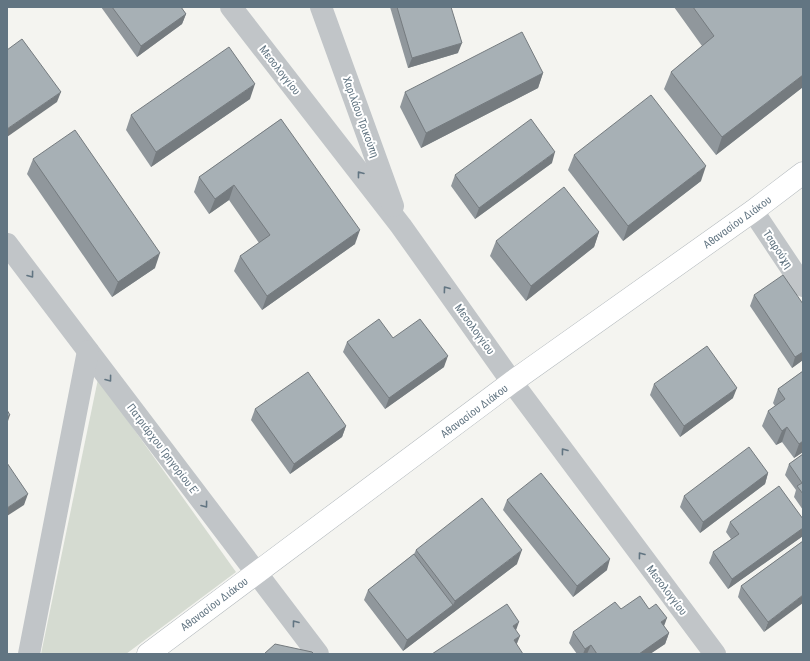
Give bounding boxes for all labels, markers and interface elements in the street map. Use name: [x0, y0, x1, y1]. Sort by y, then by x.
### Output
street label: Μεσολογγίου: [256, 43, 303, 98]
street label: Χαριλάου Τρικούπη: [340, 75, 381, 160]
one-way arrow: [358, 171, 365, 178]
street label: Αθανασίου Διάκου: [701, 193, 774, 252]
street label: Τσαρούχη: [760, 228, 795, 271]
one-way arrow: [26, 271, 33, 278]
one-way arrow: [444, 287, 451, 294]
street label: Μεσολογγίου: [452, 302, 497, 357]
one-way arrow: [104, 374, 111, 381]
street label: Αθανασίου Διάκου: [438, 382, 511, 441]
street label: Πατριάρχου Γρηγορίου Ε': [124, 401, 201, 497]
one-way arrow: [561, 449, 568, 456]
one-way arrow: [200, 500, 207, 507]
one-way arrow: [639, 553, 646, 560]
street label: Μεσολογγίου: [644, 563, 690, 618]
street label: Αθανασίου Διάκου: [178, 575, 251, 634]
one-way arrow: [292, 620, 299, 627]

